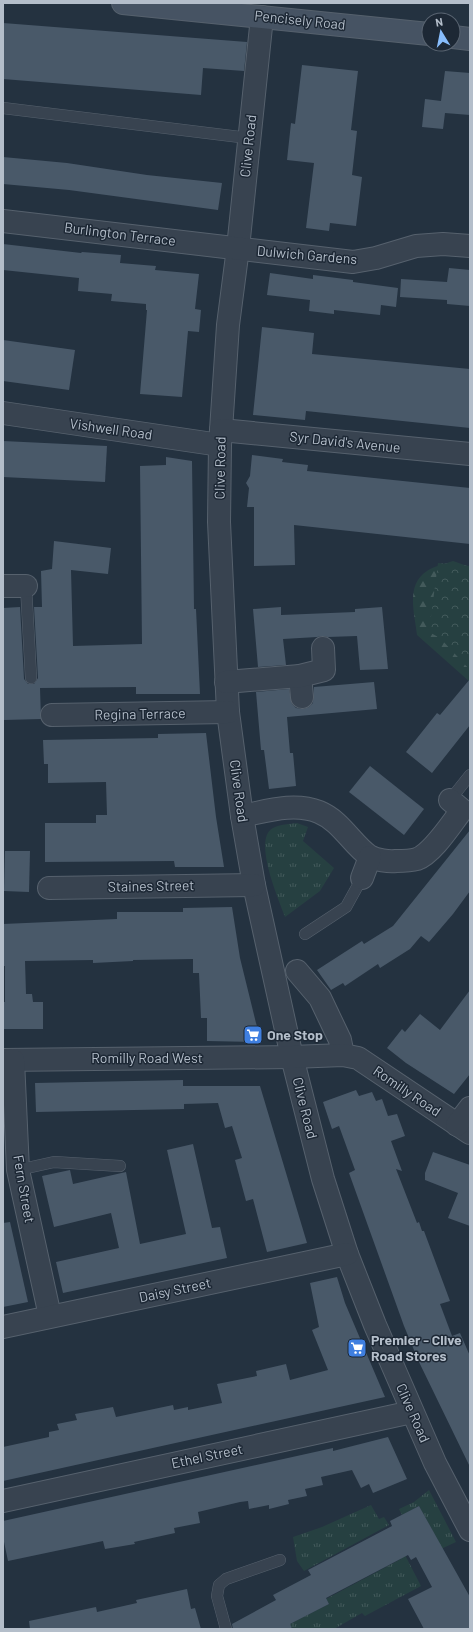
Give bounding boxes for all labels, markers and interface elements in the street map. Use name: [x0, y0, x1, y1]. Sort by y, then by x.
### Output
street label: Pencisely Road: [254, 6, 346, 33]
north arrow: [421, 12, 461, 52]
text: N: [434, 15, 444, 29]
street label: Clive Road: [236, 114, 259, 178]
street label: Burlington Terrace: [63, 218, 177, 249]
street label: Dulwich Gardens: [256, 242, 358, 267]
street label: Vishwell Road: [69, 414, 154, 443]
street label: Syr David's Avenue: [289, 427, 401, 456]
street label: Clive Road: [210, 436, 229, 500]
street label: Regina Terrace: [94, 704, 186, 723]
street label: Clive Road: [227, 759, 252, 823]
street label: Staines Street: [108, 876, 194, 895]
supermarket icon: One Stop: [242, 1024, 264, 1046]
place label: One Stop: [267, 1026, 323, 1043]
street label: Romilly Road West: [91, 1049, 203, 1066]
street label: Romilly Road: [370, 1062, 444, 1119]
street label: Clive Road: [290, 1075, 321, 1140]
street label: Fern Street: [10, 1154, 39, 1224]
street label: Daisy Street: [137, 1274, 212, 1305]
place label: Premier - Clive Road Stores: [371, 1331, 462, 1364]
supermarket icon: Premier - Clive Road Stores: [346, 1337, 368, 1359]
street label: Clive Road: [393, 1381, 434, 1445]
street label: Ethel Street: [170, 1440, 244, 1471]

